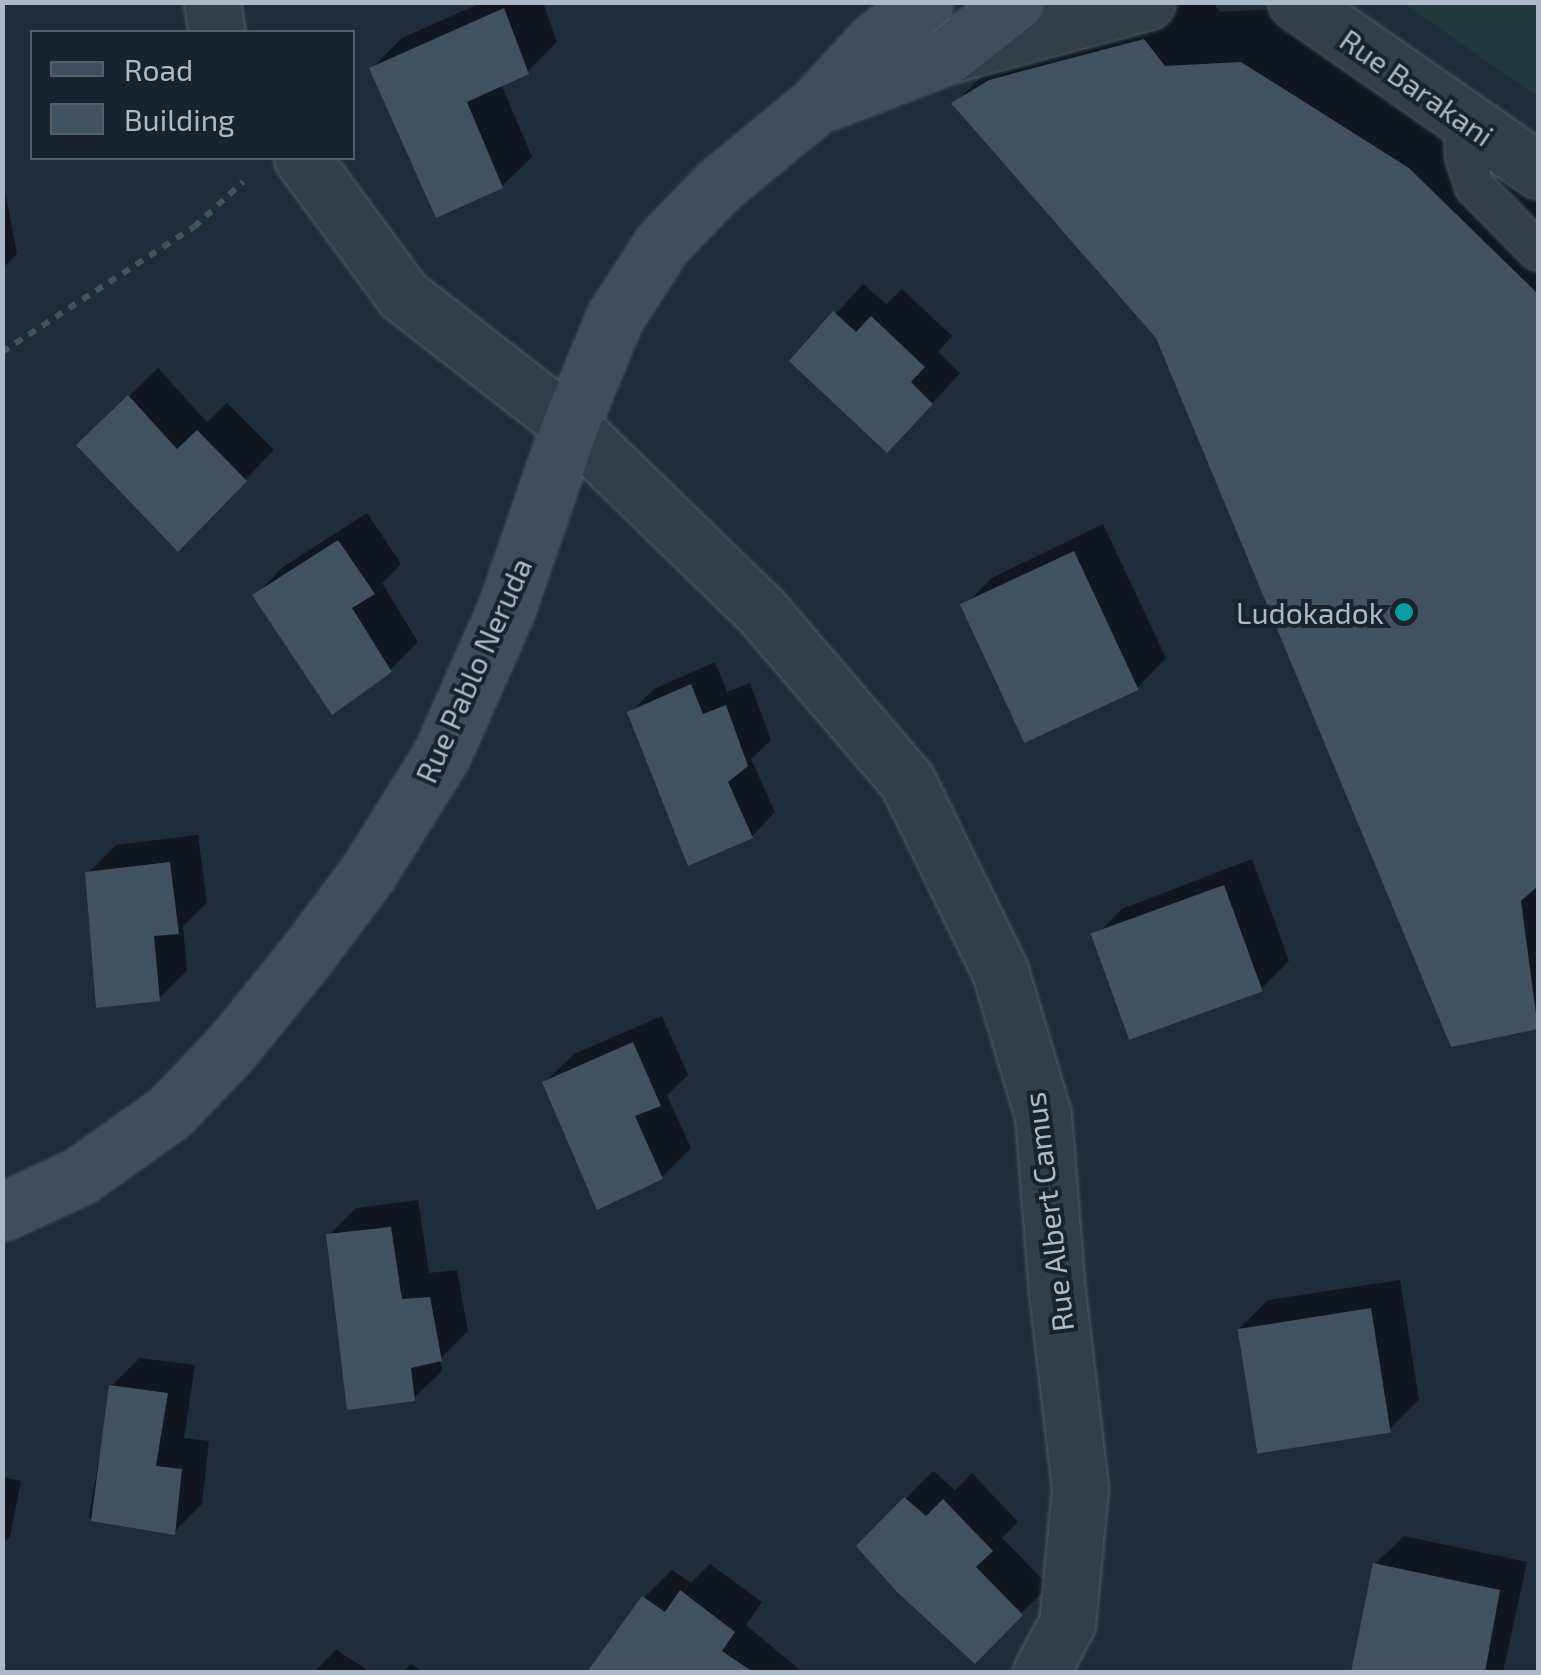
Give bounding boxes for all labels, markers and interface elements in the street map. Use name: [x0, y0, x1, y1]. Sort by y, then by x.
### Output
street label: Rue Barakani: [1334, 21, 1500, 153]
legend: [30, 30, 355, 160]
text: Road: [124, 51, 193, 87]
text: Building: [124, 101, 235, 137]
street label: Rue Pablo Neruda: [407, 552, 539, 788]
place label: Ludokadok: [1236, 594, 1384, 630]
marker: Ludokadok: [1393, 601, 1415, 623]
street label: Rue Albert Camus: [1015, 1090, 1081, 1334]

